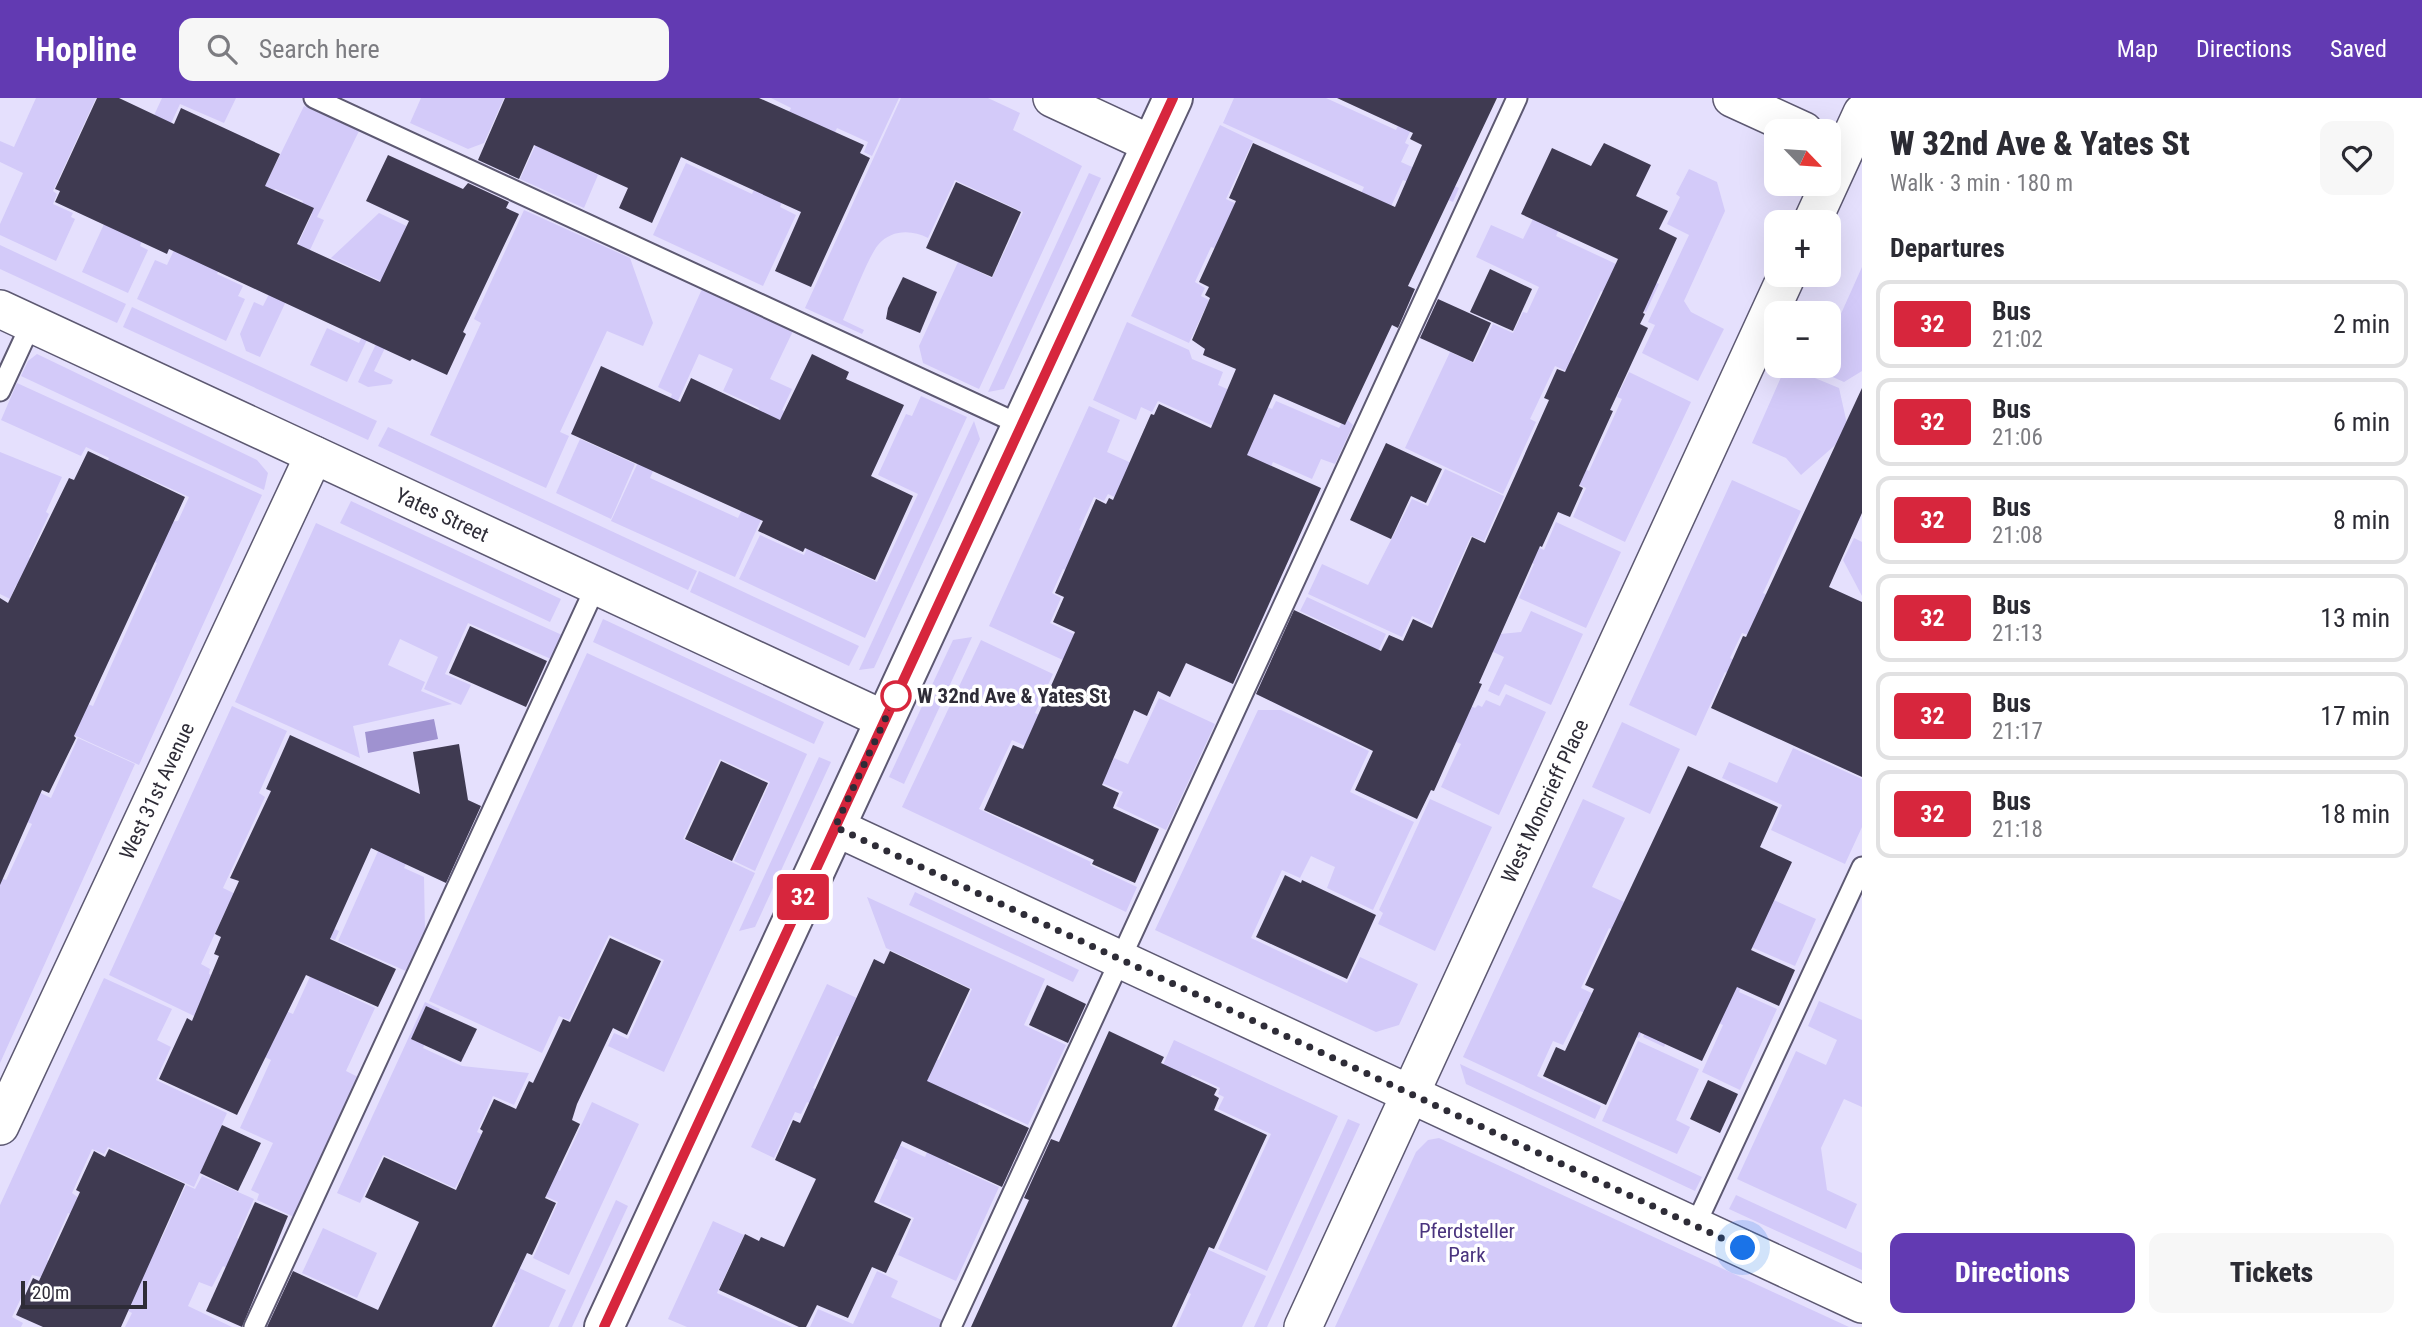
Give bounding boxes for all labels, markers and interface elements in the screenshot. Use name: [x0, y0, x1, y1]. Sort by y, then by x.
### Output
search box: [179, 18, 669, 81]
text: Hopline: [35, 30, 137, 69]
icon: search: [203, 30, 241, 68]
text: Search here: [259, 34, 380, 64]
text: Map: [2117, 35, 2158, 63]
text: Directions: [2196, 35, 2292, 63]
text: Saved: [2330, 35, 2387, 63]
north arrow: [1764, 119, 1841, 196]
map controls: [1764, 119, 1841, 378]
button: heart: [2320, 121, 2394, 195]
text: W 32nd Ave & Yates St: [1890, 124, 2190, 163]
text: Walk · 3 min · 180 m: [1890, 170, 2073, 197]
button: +: [1764, 210, 1841, 287]
text: Departures: [1890, 233, 2005, 263]
text: Bus: [1992, 296, 2031, 326]
button: −: [1764, 301, 1841, 378]
text: 2 min: [2333, 309, 2390, 339]
text: 32: [1920, 310, 1945, 338]
text: 21:02: [1992, 326, 2043, 353]
text: Bus: [1992, 394, 2031, 424]
text: 6 min: [2333, 407, 2390, 437]
text: 32: [1920, 408, 1945, 436]
text: 21:06: [1992, 424, 2043, 451]
street label: Yates Street: [392, 483, 492, 547]
text: Bus: [1992, 492, 2031, 522]
text: 8 min: [2333, 505, 2390, 535]
text: 32: [1920, 506, 1945, 534]
text: 21:08: [1992, 522, 2043, 549]
text: Bus: [1992, 590, 2031, 620]
text: 13 min: [2320, 603, 2390, 633]
text: 32: [1920, 604, 1945, 632]
text: 21:13: [1992, 620, 2043, 647]
marker: W 32nd Ave & Yates St: [881, 681, 911, 711]
place label: W 32nd Ave & Yates St: [917, 684, 1107, 708]
text: Bus: [1992, 688, 2031, 718]
text: 17 min: [2320, 701, 2390, 731]
text: 32: [1920, 702, 1945, 730]
street label: West Moncrieff Place: [1497, 715, 1593, 887]
text: 21:17: [1992, 718, 2043, 745]
street label: West 31st Avenue: [115, 719, 199, 863]
text: Bus: [1992, 786, 2031, 816]
text: 18 min: [2320, 799, 2390, 829]
text: 32: [1920, 800, 1945, 828]
text: 21:18: [1992, 816, 2043, 843]
line badge: 32: [772, 874, 834, 920]
text: 32: [791, 883, 815, 911]
park label: Pferdsteller Park: [1419, 1219, 1515, 1267]
your location: [1725, 1230, 1760, 1265]
button: Directions: [1890, 1233, 2135, 1313]
button: Tickets: [2149, 1233, 2394, 1313]
scale bar: [21, 1278, 147, 1310]
text: 20 m: [32, 1281, 69, 1304]

